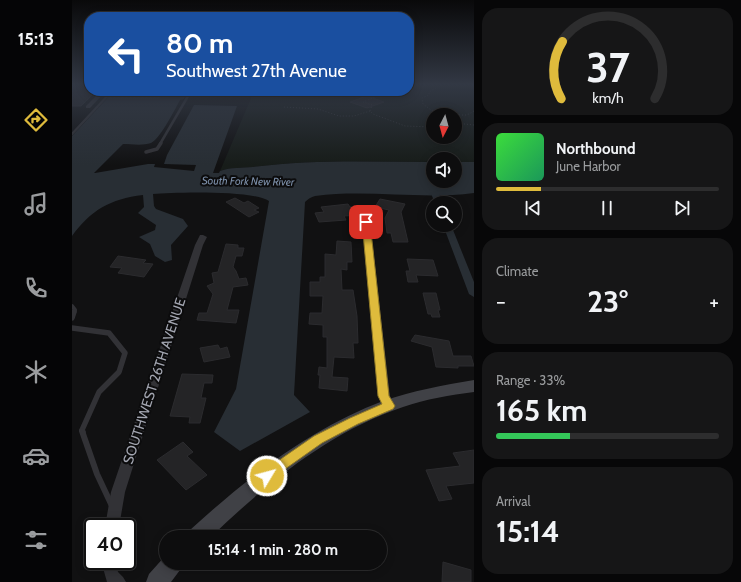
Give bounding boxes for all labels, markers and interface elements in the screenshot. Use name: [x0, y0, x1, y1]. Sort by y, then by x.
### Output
text: 80 m: [166, 26, 233, 60]
text: 15:13: [18, 28, 54, 50]
icon: left: [100, 28, 152, 80]
text: 37: [586, 42, 629, 92]
text: Southwest 27th Avenue: [166, 60, 347, 82]
text: km/h: [592, 89, 623, 107]
icon: directions: [22, 106, 50, 134]
north arrow: [426, 108, 462, 144]
map controls: [426, 108, 462, 232]
text: Northbound: [556, 140, 636, 158]
button: sound: [426, 152, 462, 188]
text: June Harbor: [556, 158, 621, 174]
water label: South Fork New River: [202, 173, 295, 189]
icon: music: [22, 190, 50, 218]
button: search: [426, 196, 462, 232]
icon: previous: [522, 197, 544, 219]
icon: pause: [596, 197, 618, 219]
icon: next: [671, 197, 693, 219]
pin: [349, 205, 383, 239]
icon: arrive: [355, 211, 377, 233]
text: Climate: [496, 263, 538, 279]
icon: phone: [22, 274, 50, 302]
text: 23°: [587, 283, 628, 320]
text: −: [496, 288, 506, 315]
text: +: [709, 288, 719, 315]
street label: SOUTHWEST 26TH AVENUE: [119, 295, 189, 466]
icon: climate: [22, 358, 50, 386]
text: Range · 33%: [496, 372, 565, 388]
text: 165 km: [496, 392, 587, 429]
icon: car: [22, 442, 50, 470]
position arrow: [246, 455, 288, 497]
text: Arrival: [496, 493, 531, 509]
text: 15:14: [496, 513, 560, 550]
speed limit sign: 40: [84, 518, 136, 570]
icon: filters: [22, 526, 50, 554]
text: 15:14 · 1 min · 280 m: [208, 541, 338, 559]

